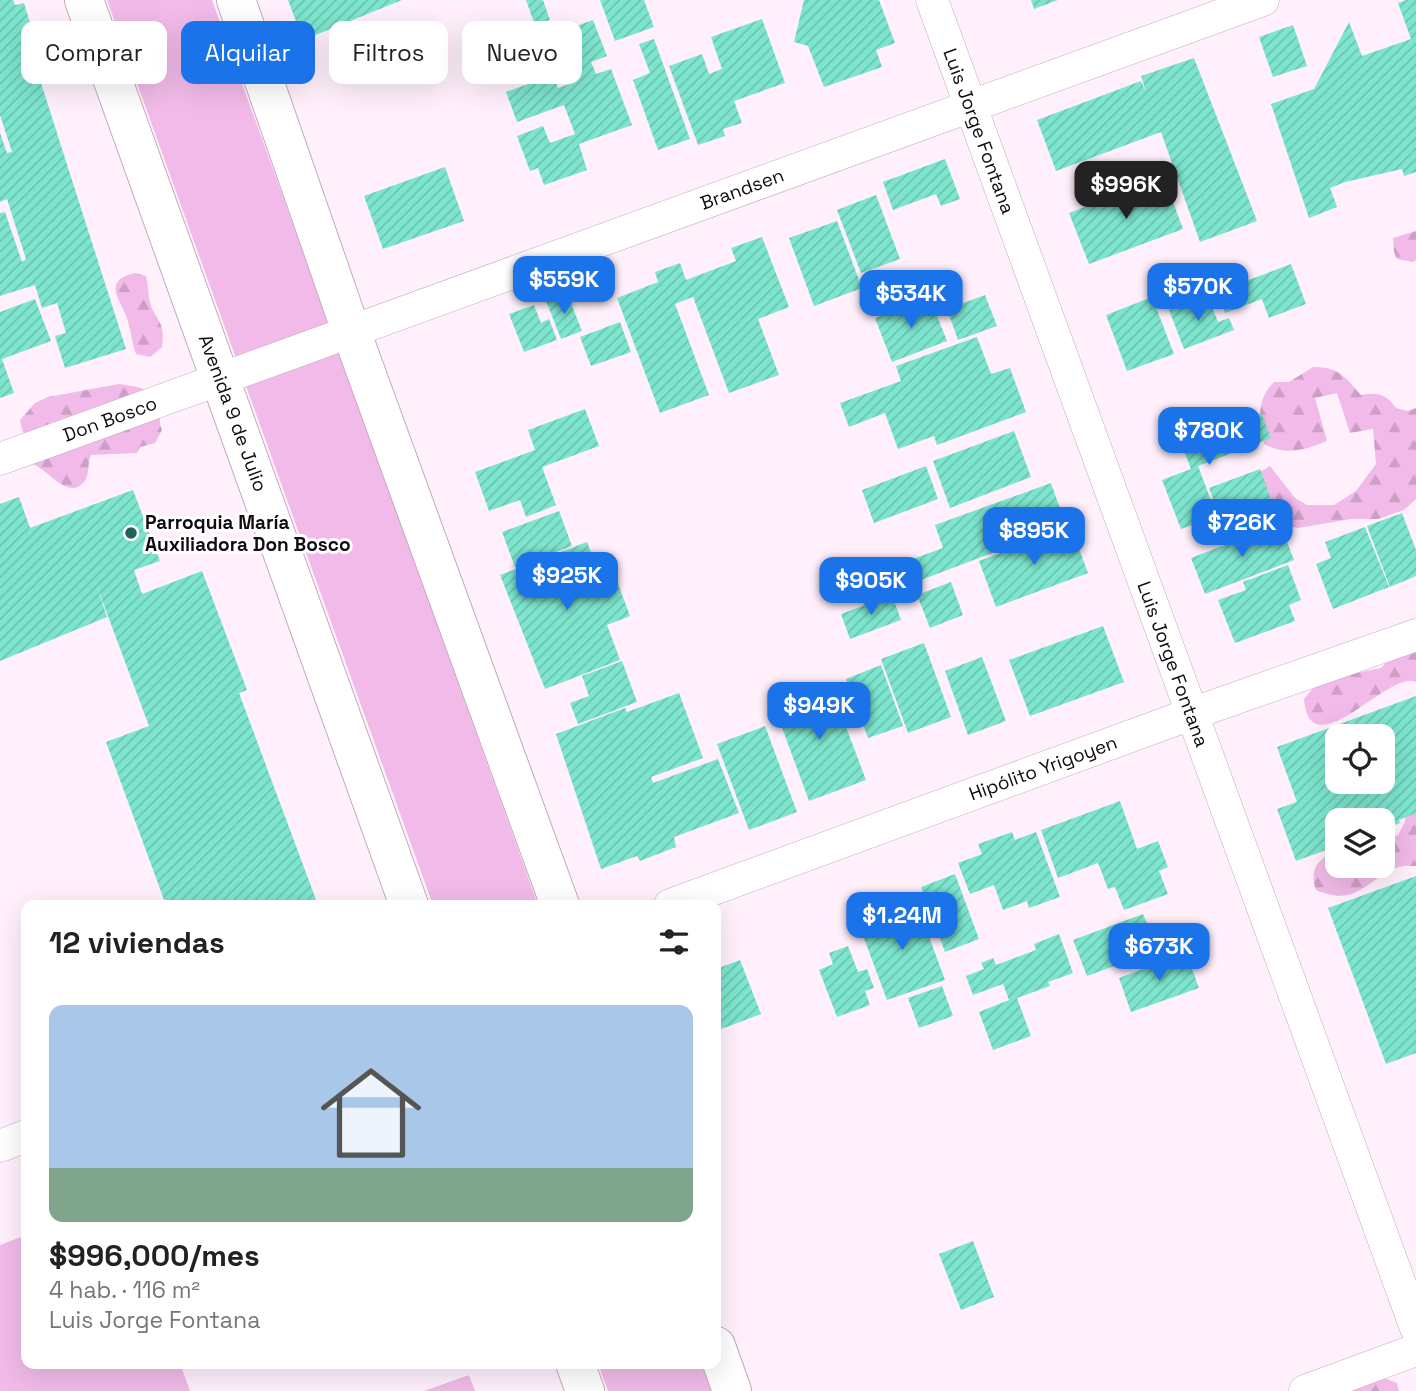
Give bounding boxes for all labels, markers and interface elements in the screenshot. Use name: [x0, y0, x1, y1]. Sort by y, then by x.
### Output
chip: Comprar: [21, 21, 167, 84]
chip: Alquilar: [181, 21, 315, 84]
chip: Filtros: [329, 21, 448, 84]
chip: Nuevo: [462, 21, 582, 84]
street label: Luis Jorge Fontana: [937, 45, 1021, 217]
street label: Brandsen: [697, 162, 787, 216]
pin: $996K: [1077, 162, 1175, 221]
text: $996K: [1091, 169, 1161, 199]
pin: $559K: [515, 256, 613, 316]
text: $559K: [529, 264, 599, 294]
pin: $570K: [1149, 264, 1247, 323]
pin: $534K: [862, 270, 960, 330]
text: $570K: [1163, 271, 1233, 301]
text: $534K: [876, 278, 946, 308]
street label: Avenida 9 de Julio: [193, 331, 273, 495]
street label: Don Bosco: [60, 390, 160, 448]
pin: $780K: [1160, 407, 1258, 467]
text: $780K: [1174, 415, 1244, 445]
pin: $726K: [1193, 500, 1291, 559]
text: $726K: [1208, 507, 1276, 537]
pin: $895K: [985, 508, 1083, 567]
place label: Parroquia María Auxiliadora Don Bosco: [145, 510, 351, 557]
text: $895K: [999, 515, 1069, 545]
marker: Parroquia María Auxiliadora Don Bosco: [123, 525, 139, 541]
pin: $925K: [518, 552, 616, 612]
pin: $905K: [822, 558, 920, 617]
text: $925K: [532, 560, 602, 590]
text: $905K: [835, 565, 907, 595]
street label: Luis Jorge Fontana: [1131, 578, 1215, 750]
pin: $949K: [770, 682, 868, 742]
text: $949K: [783, 690, 855, 720]
map controls: [1325, 724, 1395, 878]
button: locate: [1325, 724, 1395, 794]
street label: Hipólito Yrigoyen: [966, 730, 1120, 806]
button: layers: [1325, 808, 1395, 878]
pin: $1.24M: [845, 892, 959, 952]
text: $1.24M: [862, 900, 942, 930]
text: 12 viviendas: [49, 923, 225, 962]
icon: filters: [655, 923, 693, 961]
pin: $673K: [1110, 923, 1208, 983]
text: $673K: [1125, 931, 1193, 961]
icon: home: [308, 1050, 434, 1176]
text: $996,000/mes: [49, 1236, 260, 1275]
text: 4 hab. · 116 m²: [49, 1275, 200, 1305]
text: Luis Jorge Fontana: [49, 1305, 260, 1335]

